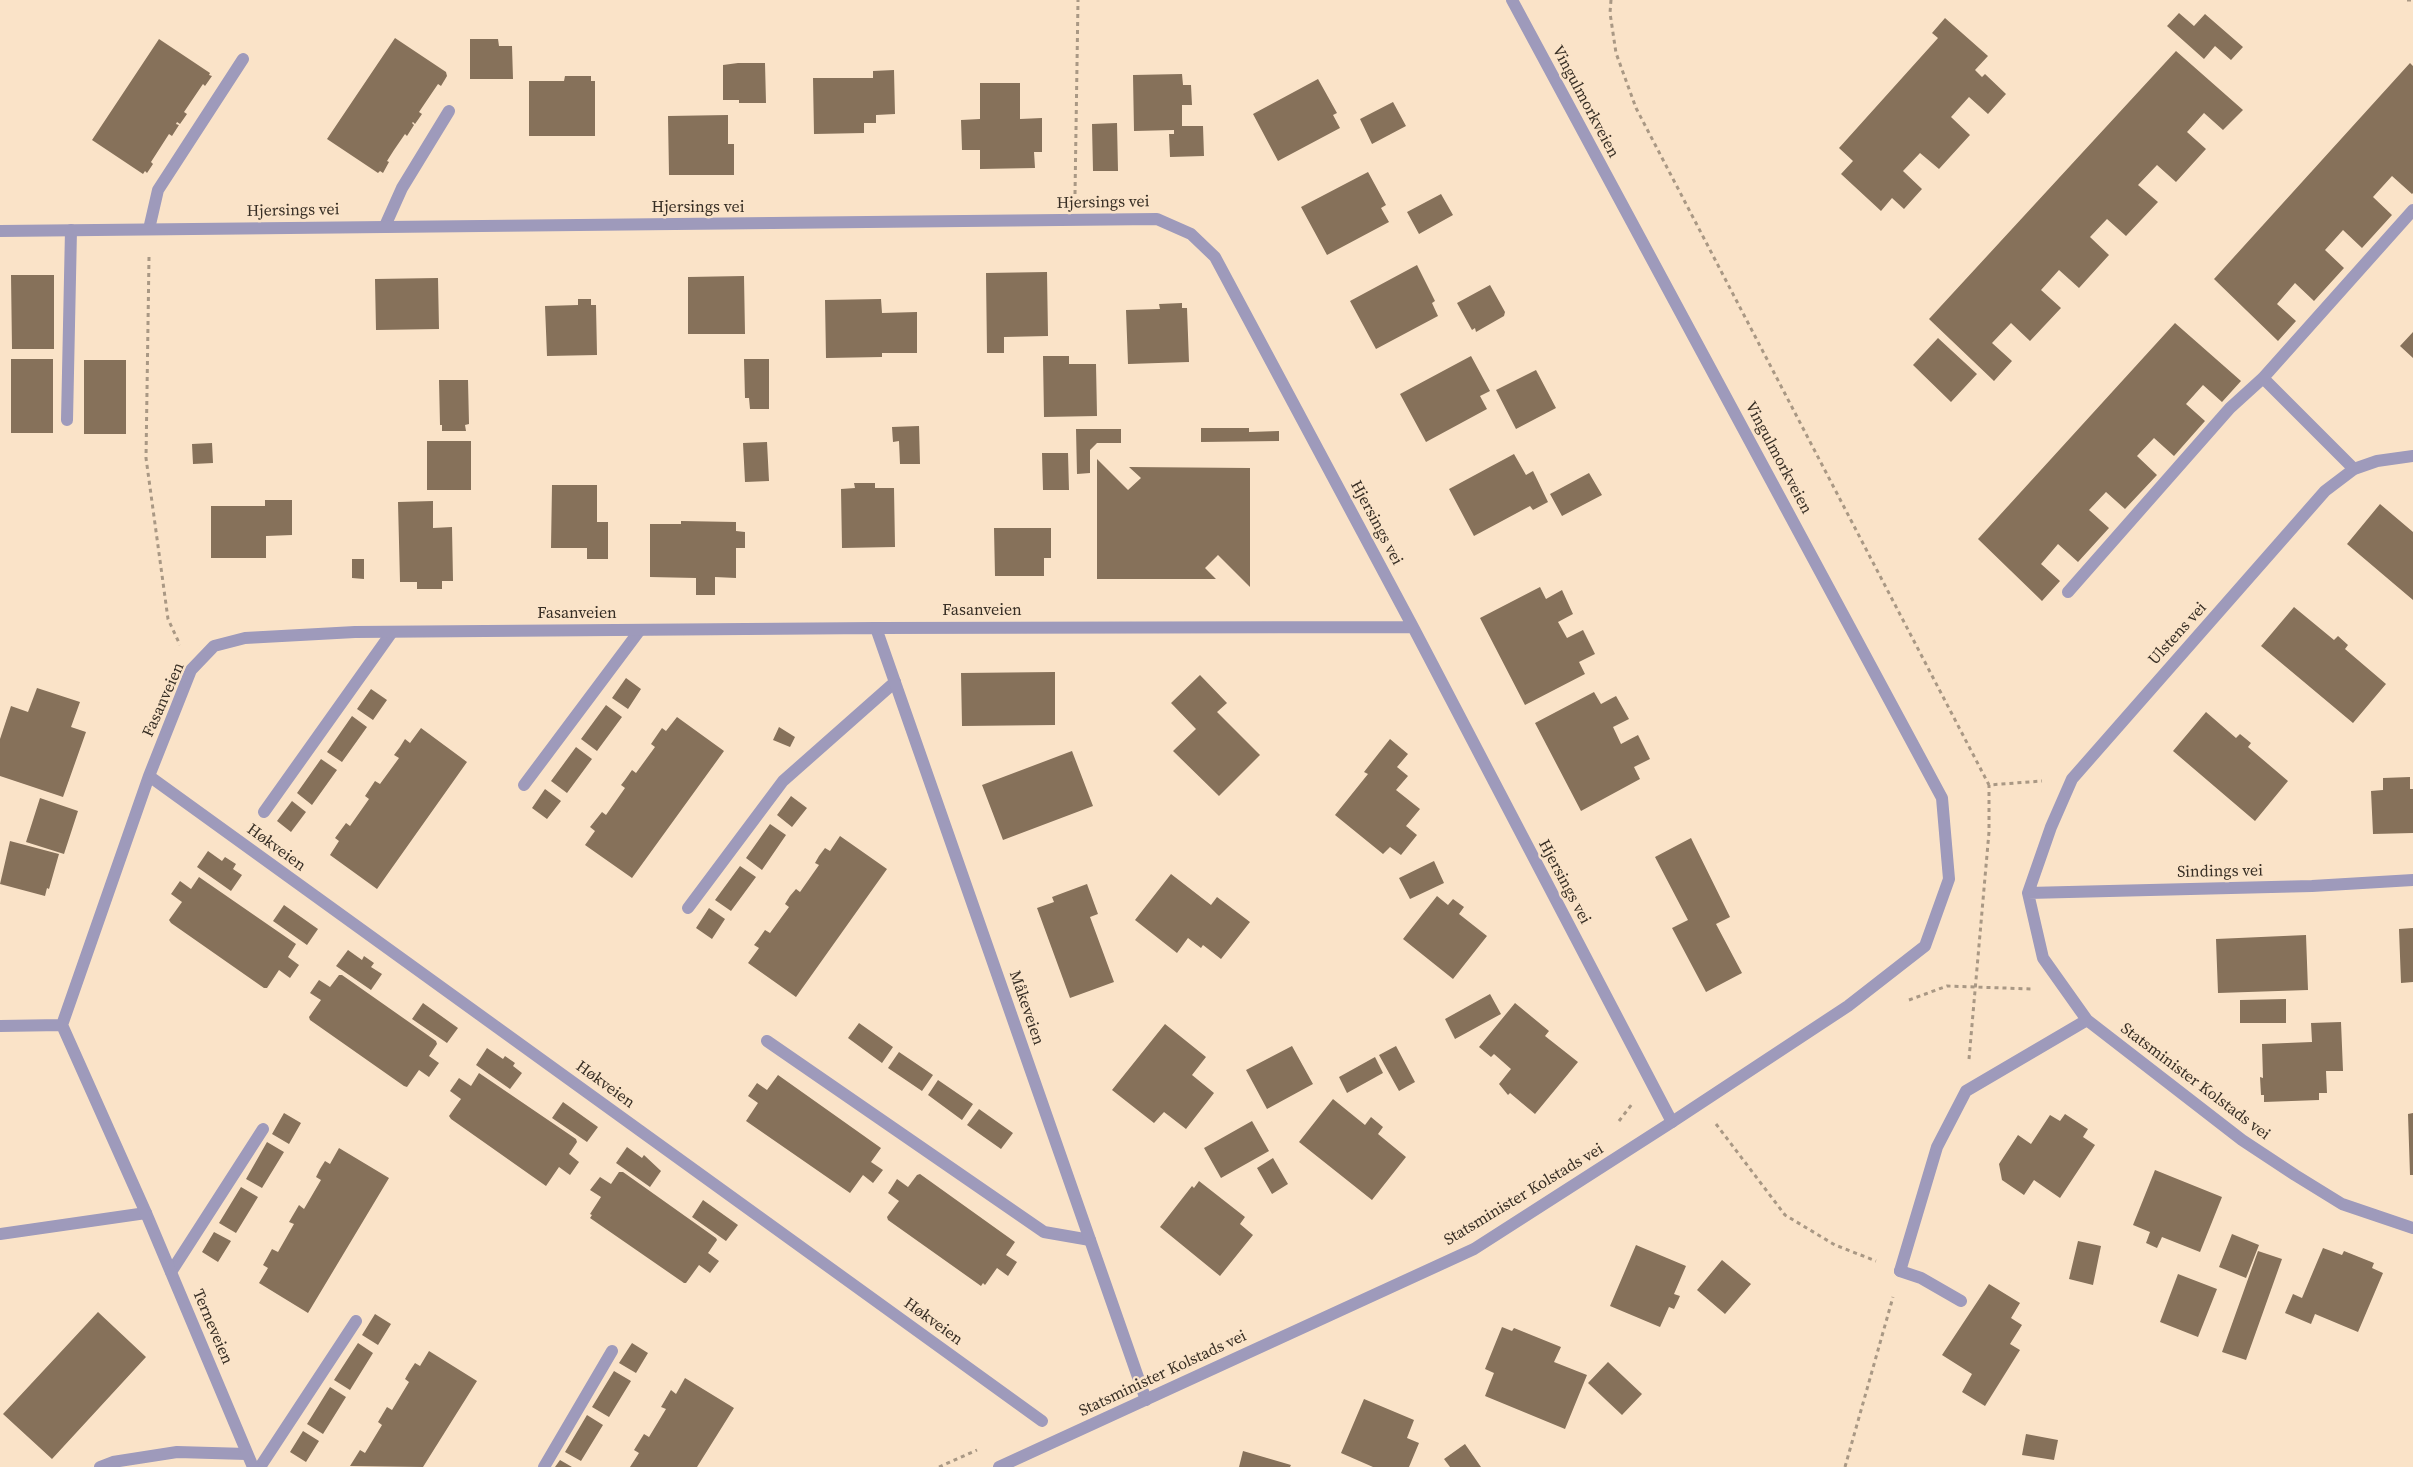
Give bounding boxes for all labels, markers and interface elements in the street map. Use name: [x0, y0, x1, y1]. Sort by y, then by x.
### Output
street label: Vingulmorkveien: [1547, 43, 1623, 161]
street label: Hjersings vei: [1056, 193, 1150, 213]
street label: Hjersings vei: [652, 198, 744, 218]
street label: Hjersings vei: [246, 201, 340, 221]
street label: Vingulmorkveien: [1740, 399, 1816, 517]
street label: Hjersings vei: [1346, 477, 1406, 569]
street label: Ulstens vei: [2145, 599, 2211, 669]
street label: Fasanveien: [942, 601, 1022, 621]
street label: Fasanveien: [537, 604, 617, 624]
street label: Fasanveien: [139, 660, 189, 740]
street label: Høkveien: [243, 820, 309, 876]
street label: Hjersings vei: [1534, 836, 1594, 928]
street label: Sindings vei: [2177, 862, 2263, 882]
street label: Måkeveien: [1004, 968, 1048, 1048]
street label: Statsminister Kolstads vei: [2116, 1019, 2274, 1145]
street label: Høkveien: [572, 1057, 638, 1113]
street label: Statsminister Kolstads vei: [1441, 1140, 1607, 1250]
street label: Terneveien: [188, 1287, 236, 1367]
street label: Høkveien: [900, 1294, 966, 1350]
street label: Statsminister Kolstads vei: [1076, 1327, 1250, 1421]

